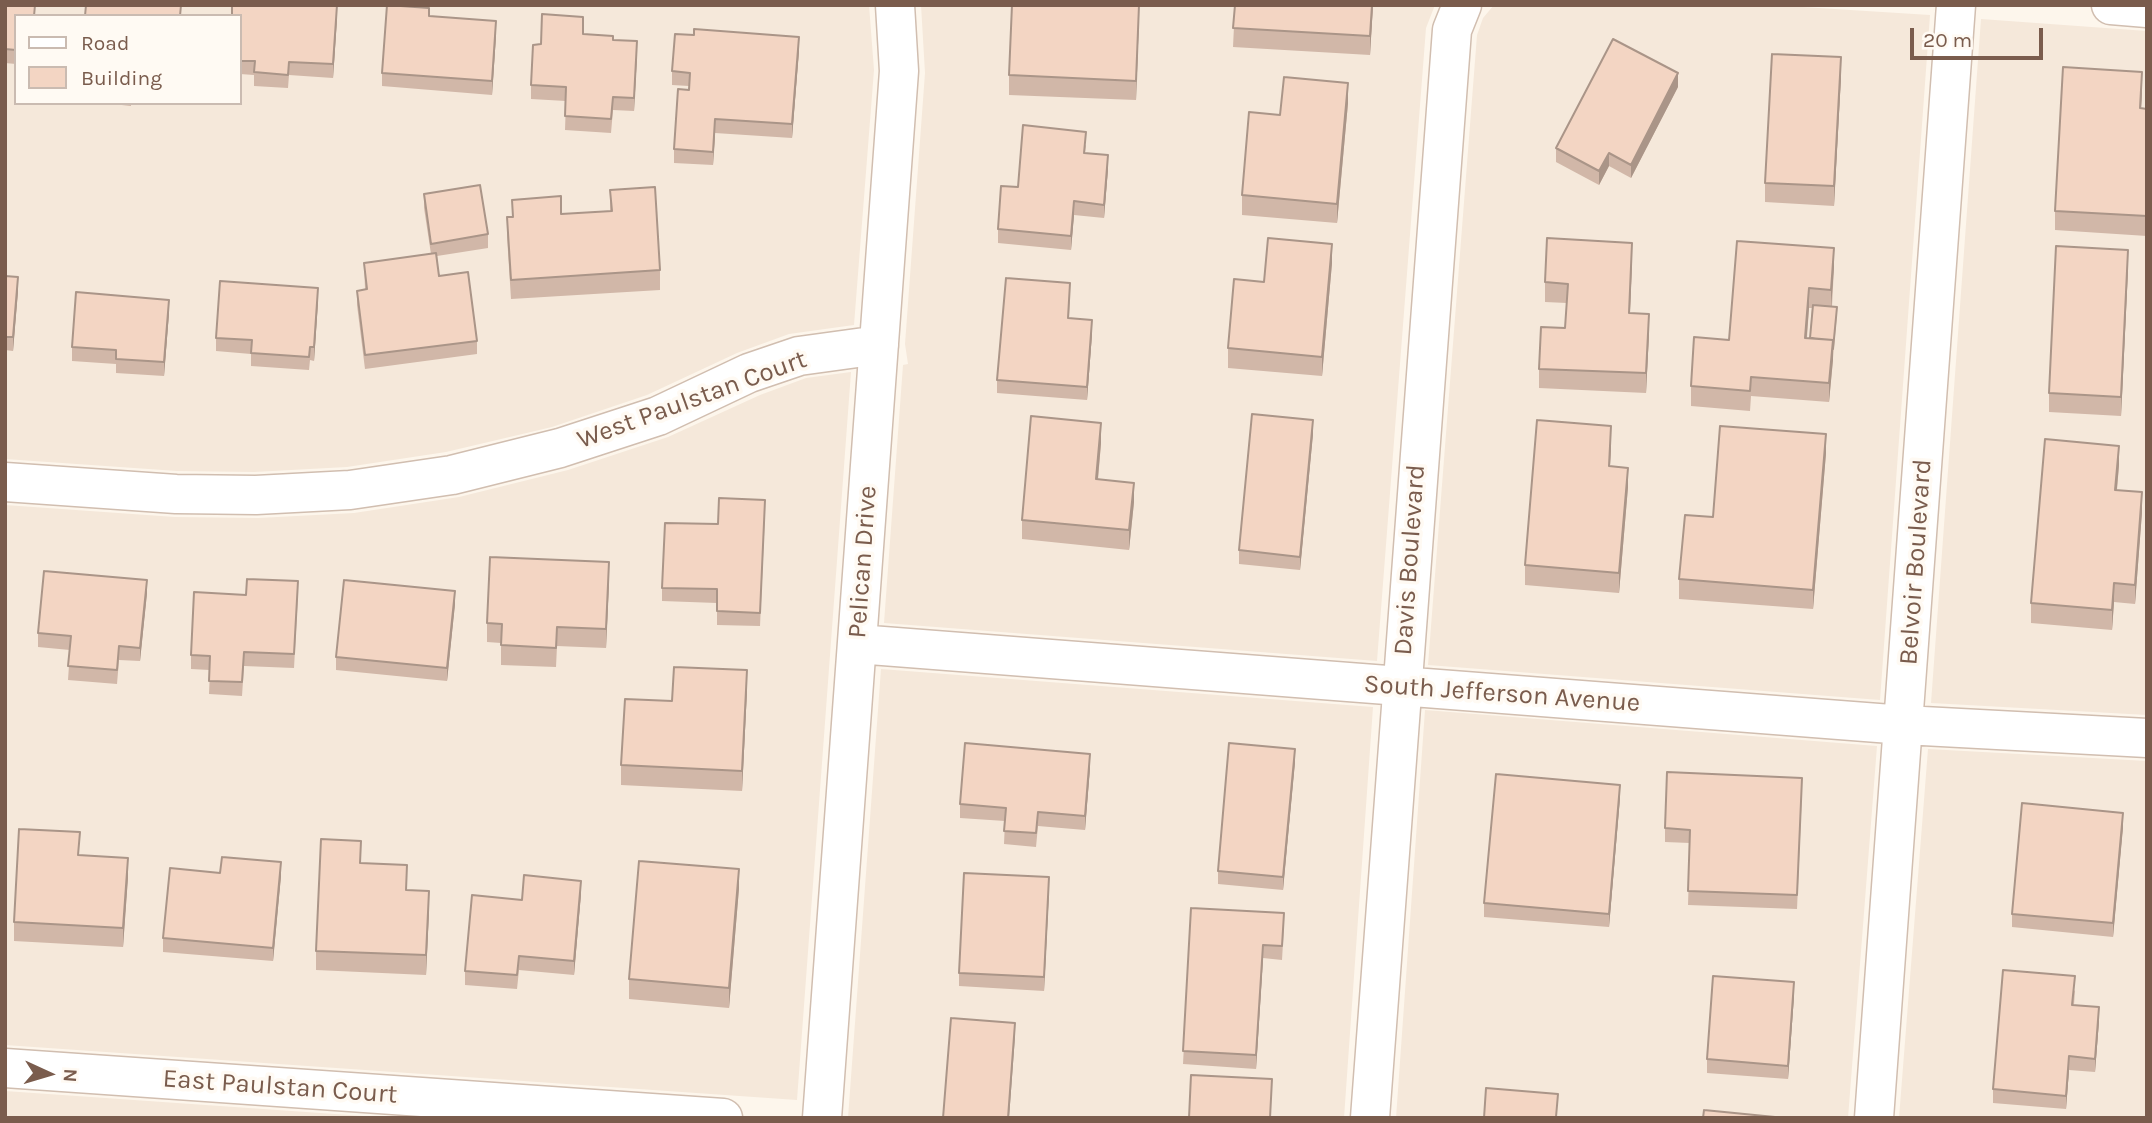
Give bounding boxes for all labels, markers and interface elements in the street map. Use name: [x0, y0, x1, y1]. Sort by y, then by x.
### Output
legend: [14, 14, 242, 105]
scale bar: [1914, 14, 2047, 58]
text: 20 m: [1923, 28, 1972, 52]
text: Road: [81, 31, 129, 55]
text: Building: [81, 66, 162, 90]
street label: West Paulstan Court: [573, 344, 811, 456]
street label: Belvoir Boulevard: [1893, 458, 1939, 666]
street label: Davis Boulevard: [1388, 464, 1432, 656]
street label: Pelican Drive: [842, 485, 884, 639]
street label: South Jefferson Avenue: [1363, 669, 1641, 719]
north arrow: [14, 1039, 84, 1109]
street label: East Paulstan Court: [162, 1063, 398, 1111]
text: N: [59, 1068, 81, 1083]

